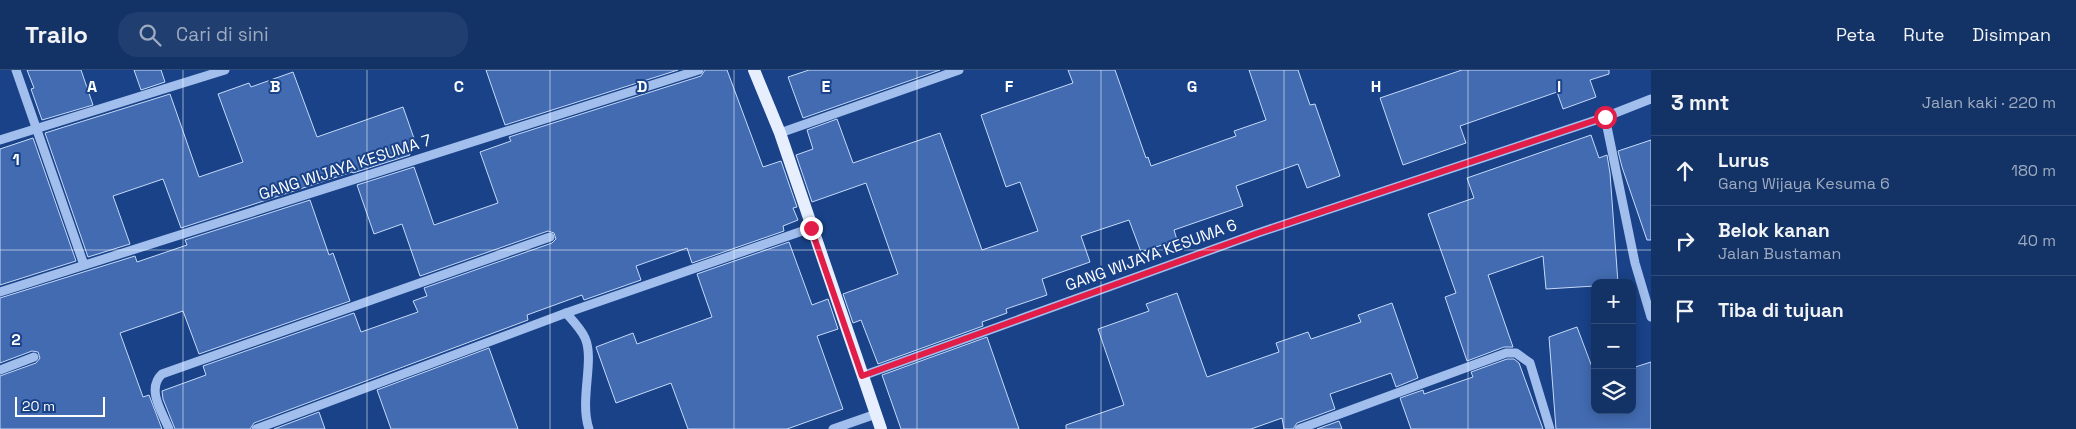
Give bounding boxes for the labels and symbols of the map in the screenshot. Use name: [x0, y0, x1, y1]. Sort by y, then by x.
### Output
text: A: [87, 76, 97, 97]
text: B: [270, 76, 280, 97]
text: C: [454, 76, 464, 97]
text: D: [637, 76, 647, 97]
text: E: [822, 76, 831, 97]
text: F: [1005, 76, 1014, 97]
text: G: [1187, 76, 1197, 97]
text: H: [1371, 76, 1381, 97]
text: I: [1557, 76, 1561, 97]
route start: [1594, 106, 1617, 129]
street label: GANG WIJAYA KESUMA 7: [256, 129, 434, 205]
text: 1: [12, 149, 20, 170]
street label: GANG WIJAYA KESUMA 6: [1062, 214, 1240, 296]
route end: [800, 217, 823, 240]
text: 2: [11, 329, 21, 350]
scale bar: [15, 394, 105, 417]

